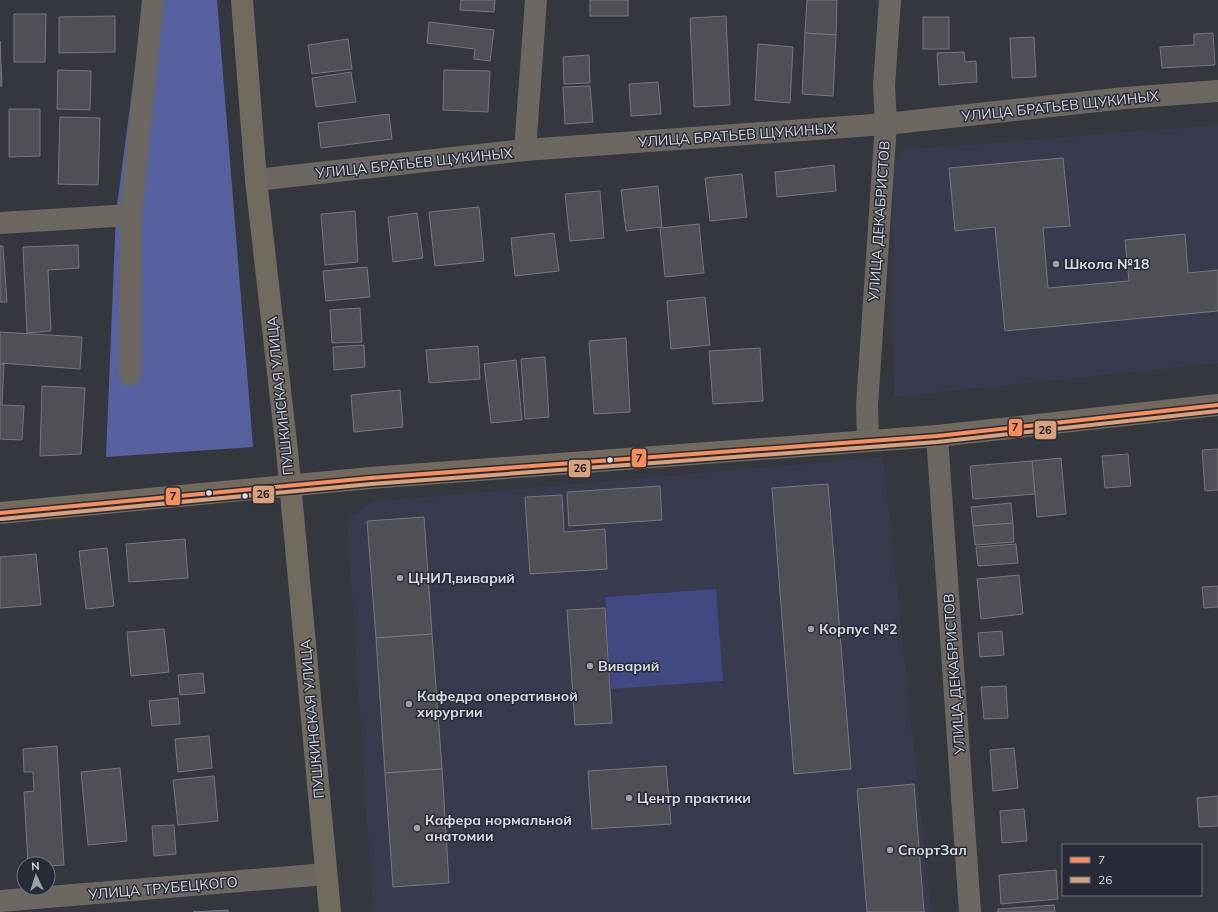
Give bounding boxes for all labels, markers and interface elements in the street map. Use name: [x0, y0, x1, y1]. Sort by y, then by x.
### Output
street label: УЛИЦА БРАТЬЕВ ЩУКИНЫХ: [959, 87, 1160, 125]
street label: УЛИЦА БРАТЬЕВ ЩУКИНЫХ: [636, 119, 837, 151]
street label: УЛИЦА ДЕКАБРИСТОВ: [864, 140, 894, 303]
street label: УЛИЦА БРАТЬЕВ ЩУКИНЫХ: [313, 144, 514, 182]
place label: Школа №18: [1064, 255, 1149, 273]
marker: Школа №18: [1051, 259, 1061, 269]
street label: ПУШКИНСКАЯ УЛИЦА: [263, 315, 297, 476]
line badge: 7: [1008, 418, 1023, 437]
text: 7: [1012, 420, 1019, 434]
line badge: 26: [1034, 420, 1057, 440]
text: 26: [1038, 423, 1052, 437]
line badge: 7: [631, 448, 647, 468]
text: 7: [636, 451, 643, 465]
unlabelled marker: [605, 455, 615, 465]
line badge: 26: [568, 459, 591, 478]
text: 26: [573, 461, 587, 475]
line badge: 26: [252, 485, 275, 504]
line badge: 7: [165, 487, 181, 506]
text: 26: [256, 487, 270, 501]
unlabelled marker: [204, 488, 214, 498]
text: 7: [170, 489, 177, 503]
unlabelled marker: [240, 491, 250, 501]
place label: ЦНИЛ,виварий: [408, 569, 515, 587]
marker: ЦНИЛ,виварий: [395, 573, 405, 583]
street label: УЛИЦА ДЕКАБРИСТОВ: [939, 593, 969, 756]
place label: Корпус №2: [819, 620, 897, 638]
marker: Корпус №2: [806, 624, 816, 634]
street label: ПУШКИНСКАЯ УЛИЦА: [296, 638, 328, 799]
place label: Виварий: [598, 657, 659, 675]
marker: Виварий: [585, 661, 595, 671]
place label: Кафедра оперативной хирургии: [416, 687, 578, 721]
marker: Кафедра оперативной хирургии: [404, 699, 414, 709]
place label: Центр практики: [637, 789, 751, 807]
marker: Центр практики: [624, 793, 634, 803]
place label: Кафера нормальной анатомии: [425, 811, 572, 845]
marker: Кафера нормальной анатомии: [412, 823, 422, 833]
place label: СпортЗал: [898, 841, 967, 859]
legend: [1062, 844, 1202, 896]
marker: СпортЗал: [885, 845, 895, 855]
text: 7: [1098, 852, 1105, 867]
north arrow: [16, 856, 56, 896]
text: N: [31, 859, 40, 873]
text: 26: [1098, 872, 1112, 887]
street label: УЛИЦА ТРУБЕЦКОГО: [87, 873, 238, 904]

